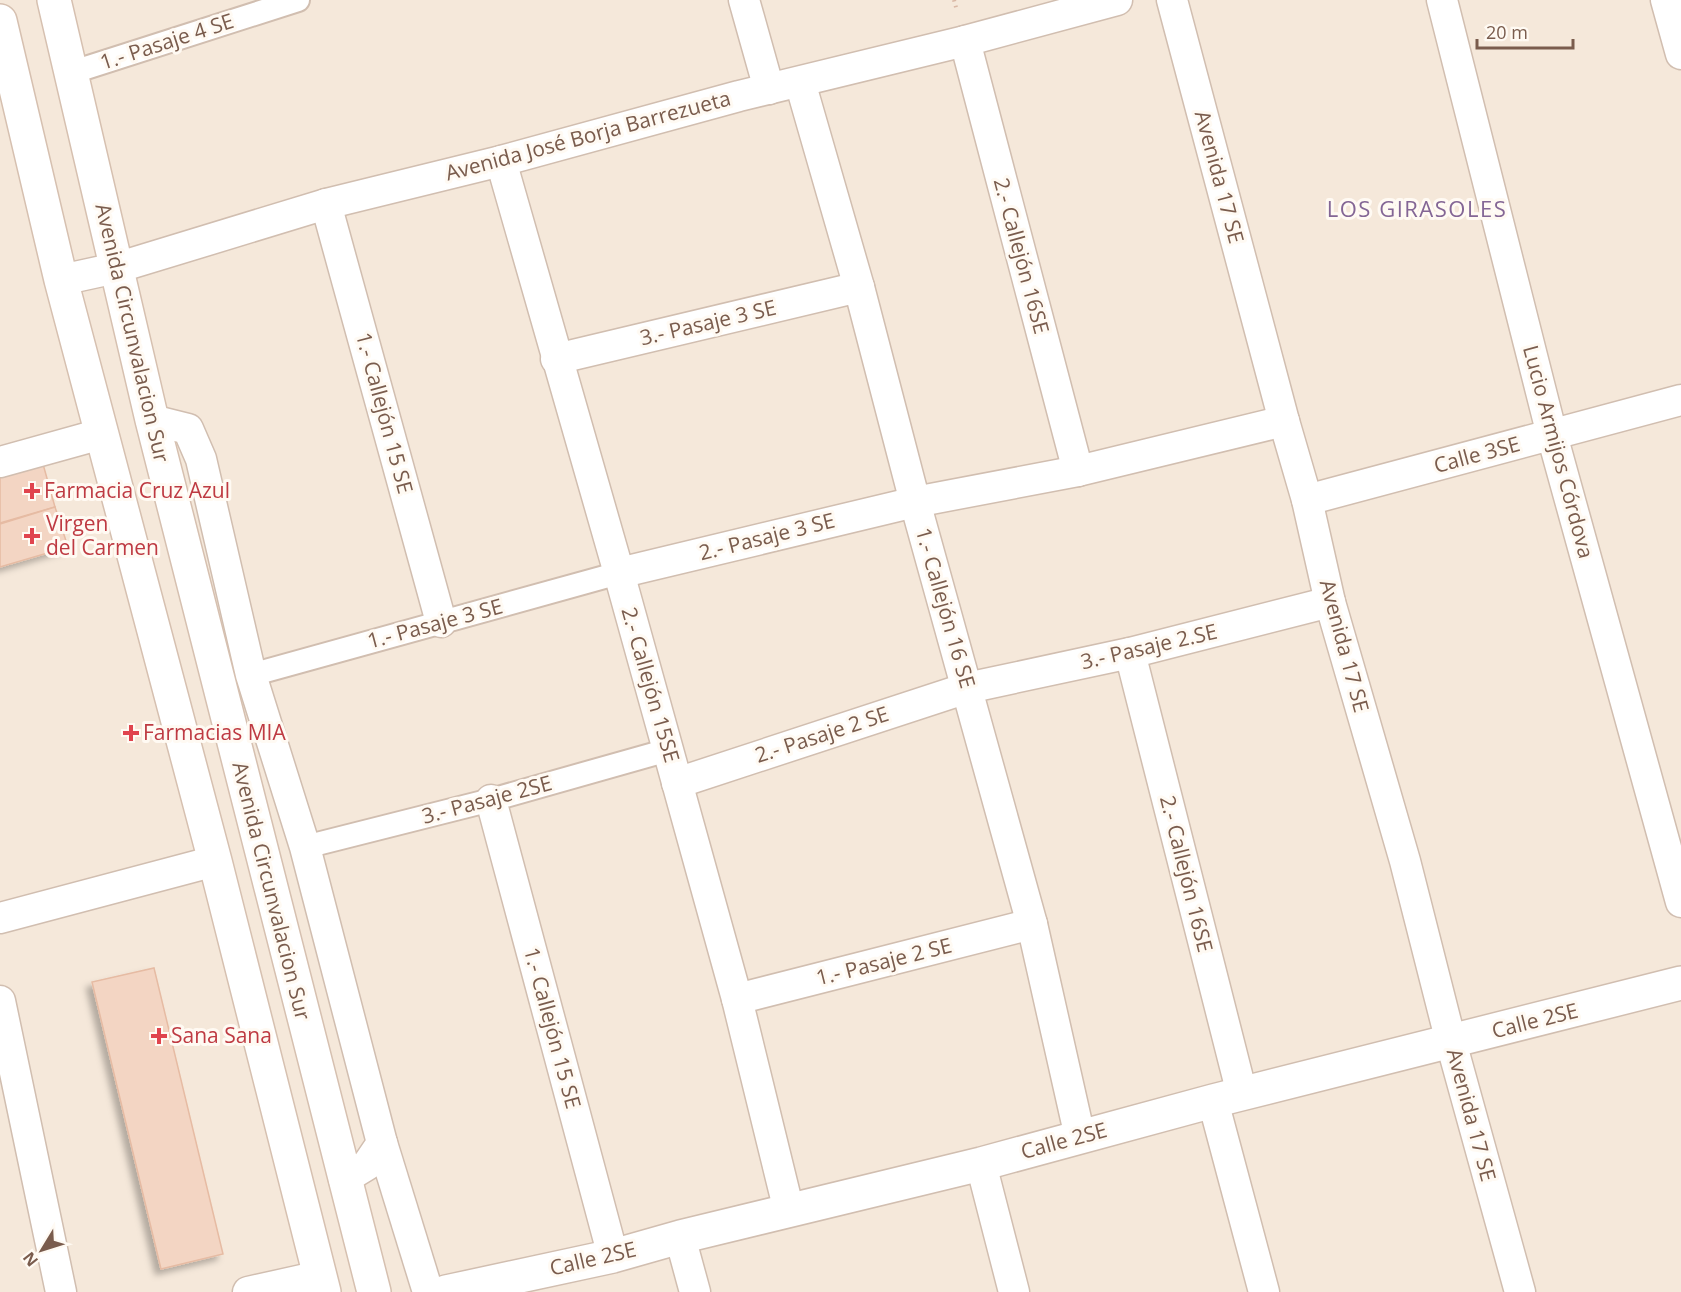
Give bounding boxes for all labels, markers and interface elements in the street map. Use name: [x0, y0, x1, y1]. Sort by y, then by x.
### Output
street label: 1.- Pasaje 4 SE: [96, 6, 237, 76]
scale bar: [1477, 12, 1573, 50]
text: 20 m: [1486, 20, 1528, 44]
street label: Avenida José Borja Barrezueta: [442, 83, 734, 187]
street label: Avenida 17 SE: [1189, 107, 1251, 246]
street label: 2.- Callejón 16SE: [988, 175, 1056, 337]
district label: LOS GIRASOLES: [1327, 193, 1507, 223]
street label: Avenida Circunvalacion Sur: [90, 200, 177, 465]
street label: 3.- Pasaje 3 SE: [637, 293, 779, 351]
street label: 1.- Callejón 15 SE: [350, 329, 420, 497]
street label: Lucio Armijos Córdova: [1517, 342, 1601, 561]
street label: Calle 3SE: [1431, 429, 1523, 479]
place label: Farmacia Cruz Azul: [44, 476, 230, 504]
marker: Farmacia Cruz Azul: [25, 484, 39, 498]
street label: 2.- Pasaje 3 SE: [696, 506, 838, 566]
place label: Virgen del Carmen: [46, 509, 159, 561]
street label: 1.- Callejón 16 SE: [910, 524, 982, 691]
marker: Virgen del Carmen: [23, 527, 41, 545]
street label: Avenida 17 SE: [1314, 576, 1376, 715]
street label: 1.- Pasaje 3 SE: [364, 592, 505, 655]
street label: 2.- Callejón 15SE: [615, 604, 687, 766]
street label: 3.- Pasaje 2.SE: [1078, 617, 1220, 675]
street label: 2.- Pasaje 2 SE: [751, 699, 892, 769]
place label: Farmacias MIA: [143, 718, 286, 746]
marker: Farmacias MIA: [124, 726, 138, 740]
street label: Avenida Circunvalacion Sur: [226, 759, 318, 1023]
street label: 3.- Pasaje 2SE: [419, 768, 555, 830]
street label: 2.- Callejón 16SE: [1154, 793, 1220, 955]
street label: 1.- Pasaje 2 SE: [813, 931, 955, 991]
street label: 1.- Callejón 15 SE: [518, 944, 588, 1112]
street label: Calle 2SE: [1489, 996, 1581, 1044]
place label: Sana Sana: [171, 1021, 272, 1049]
marker: Sana Sana: [152, 1029, 166, 1043]
street label: Avenida 17 SE: [1441, 1045, 1503, 1184]
street label: Calle 2SE: [1018, 1115, 1110, 1165]
north arrow: [12, 1220, 72, 1280]
street label: Calle 2SE: [547, 1234, 639, 1282]
text: N: [18, 1247, 43, 1271]

